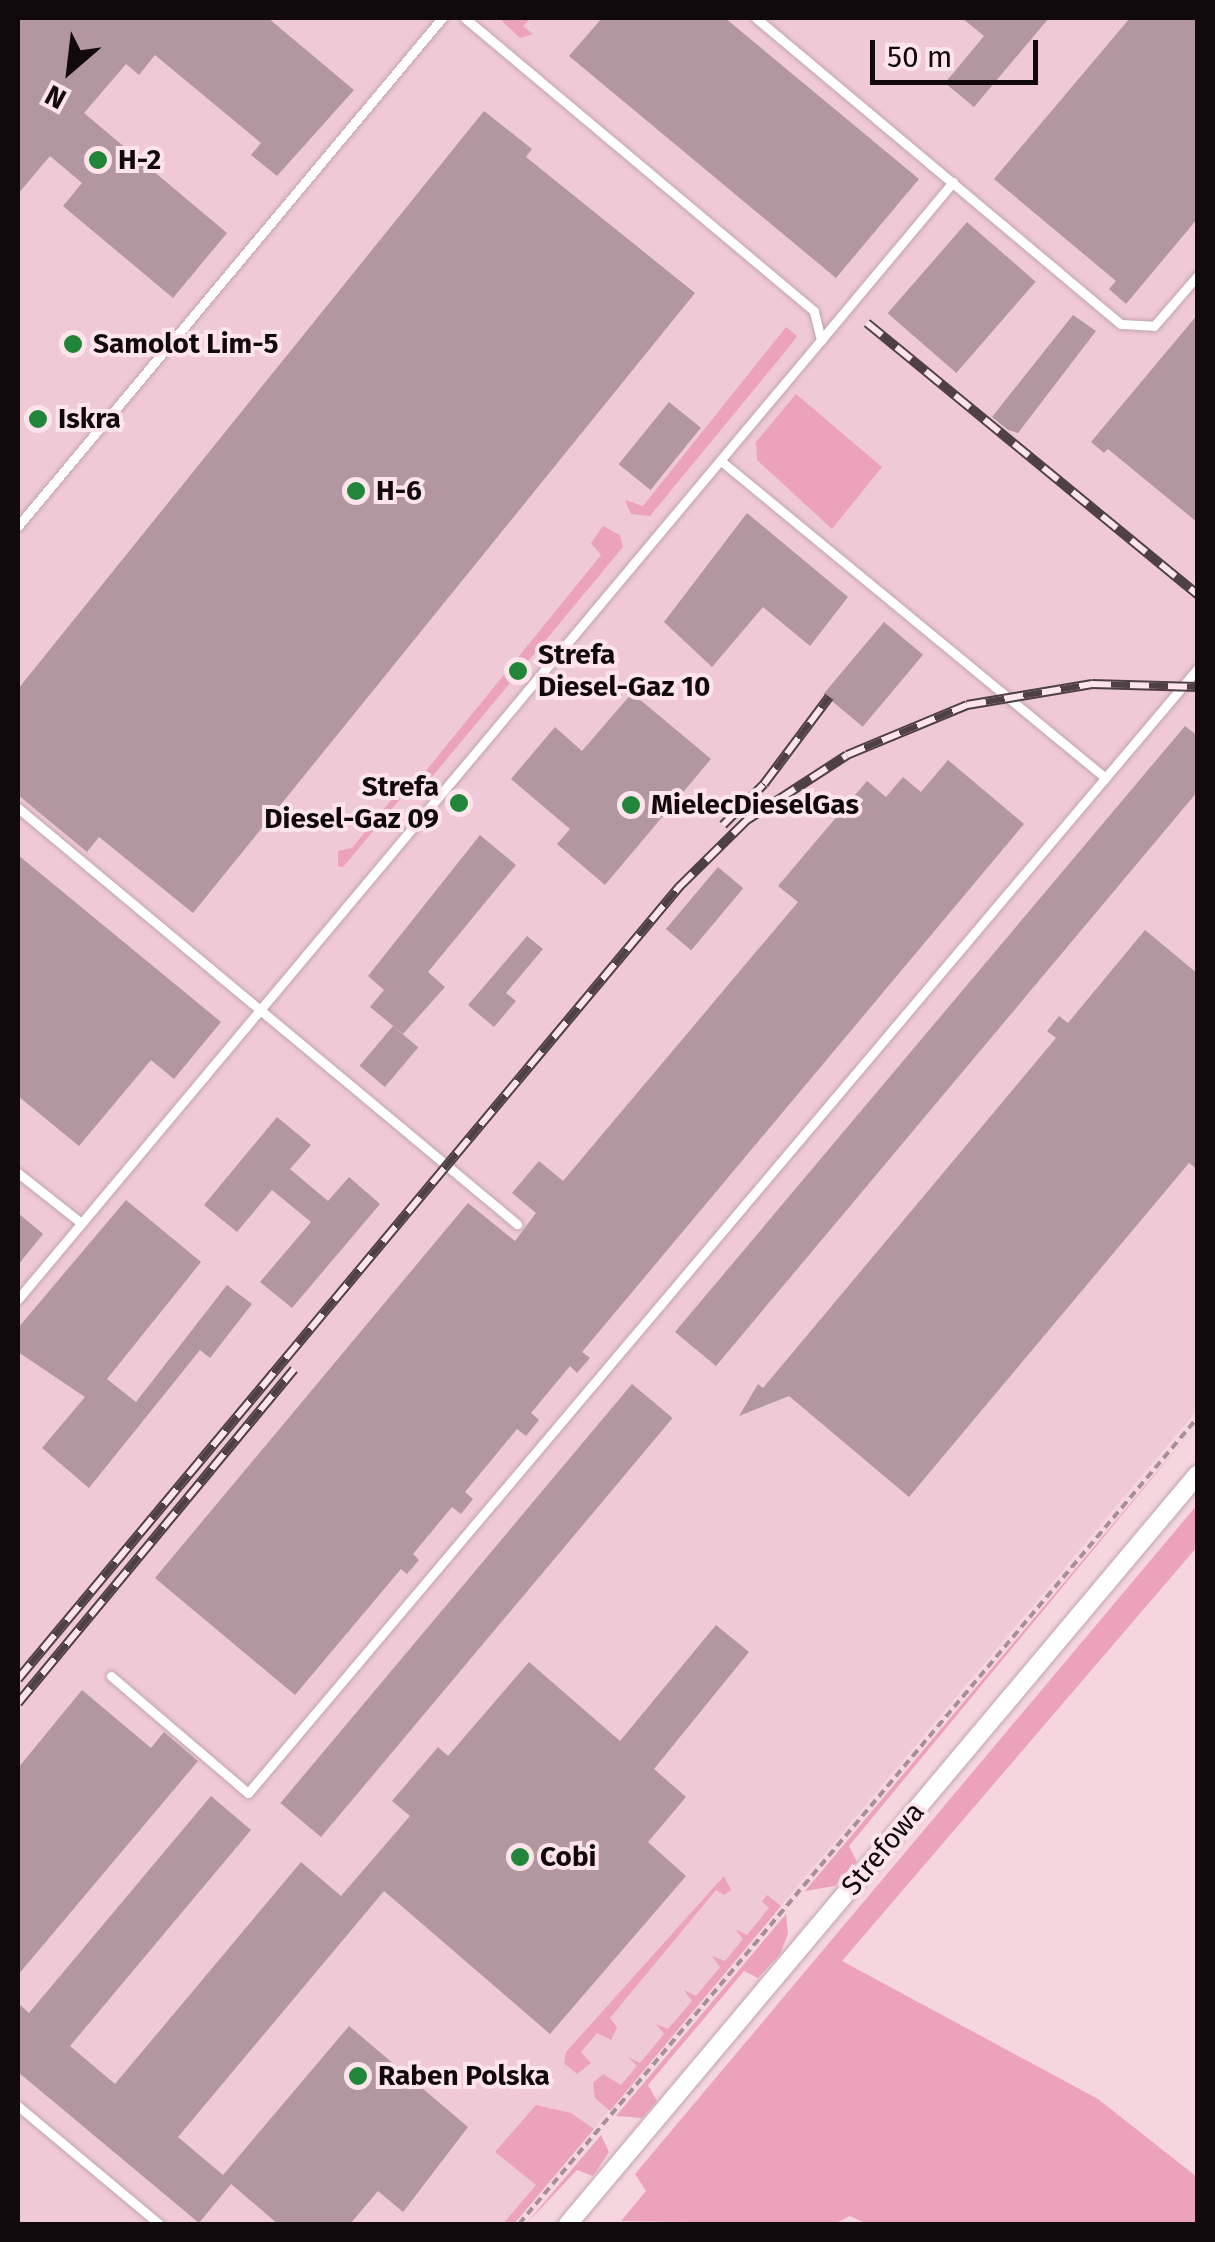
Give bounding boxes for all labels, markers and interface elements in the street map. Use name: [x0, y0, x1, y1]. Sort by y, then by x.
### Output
north arrow: [20, 20, 120, 120]
scale bar: [875, 20, 1042, 82]
text: 50 m: [887, 39, 952, 75]
text: N: [40, 78, 72, 116]
place label: H-2: [118, 143, 161, 177]
marker: H-2: [87, 149, 109, 171]
place label: Samolot Lim-5: [93, 327, 278, 361]
marker: Samolot Lim-5: [62, 333, 84, 355]
place label: Iskra: [58, 402, 121, 436]
marker: Iskra: [27, 408, 49, 430]
place label: H-6: [376, 474, 422, 508]
marker: H-6: [345, 480, 367, 502]
place label: Strefa Diesel-Gaz 10: [538, 638, 710, 704]
marker: Strefa Diesel-Gaz 10: [507, 660, 529, 682]
place label: Strefa Diesel-Gaz 09: [264, 770, 439, 836]
place label: MielecDieselGas: [651, 788, 859, 822]
marker: Strefa Diesel-Gaz 09: [448, 792, 470, 814]
marker: MielecDieselGas: [620, 794, 642, 816]
street label: Strefowa: [834, 1796, 932, 1902]
place label: Cobi: [540, 1840, 597, 1874]
marker: Cobi: [509, 1846, 531, 1868]
place label: Raben Polska: [378, 2059, 550, 2093]
marker: Raben Polska: [347, 2065, 369, 2087]

